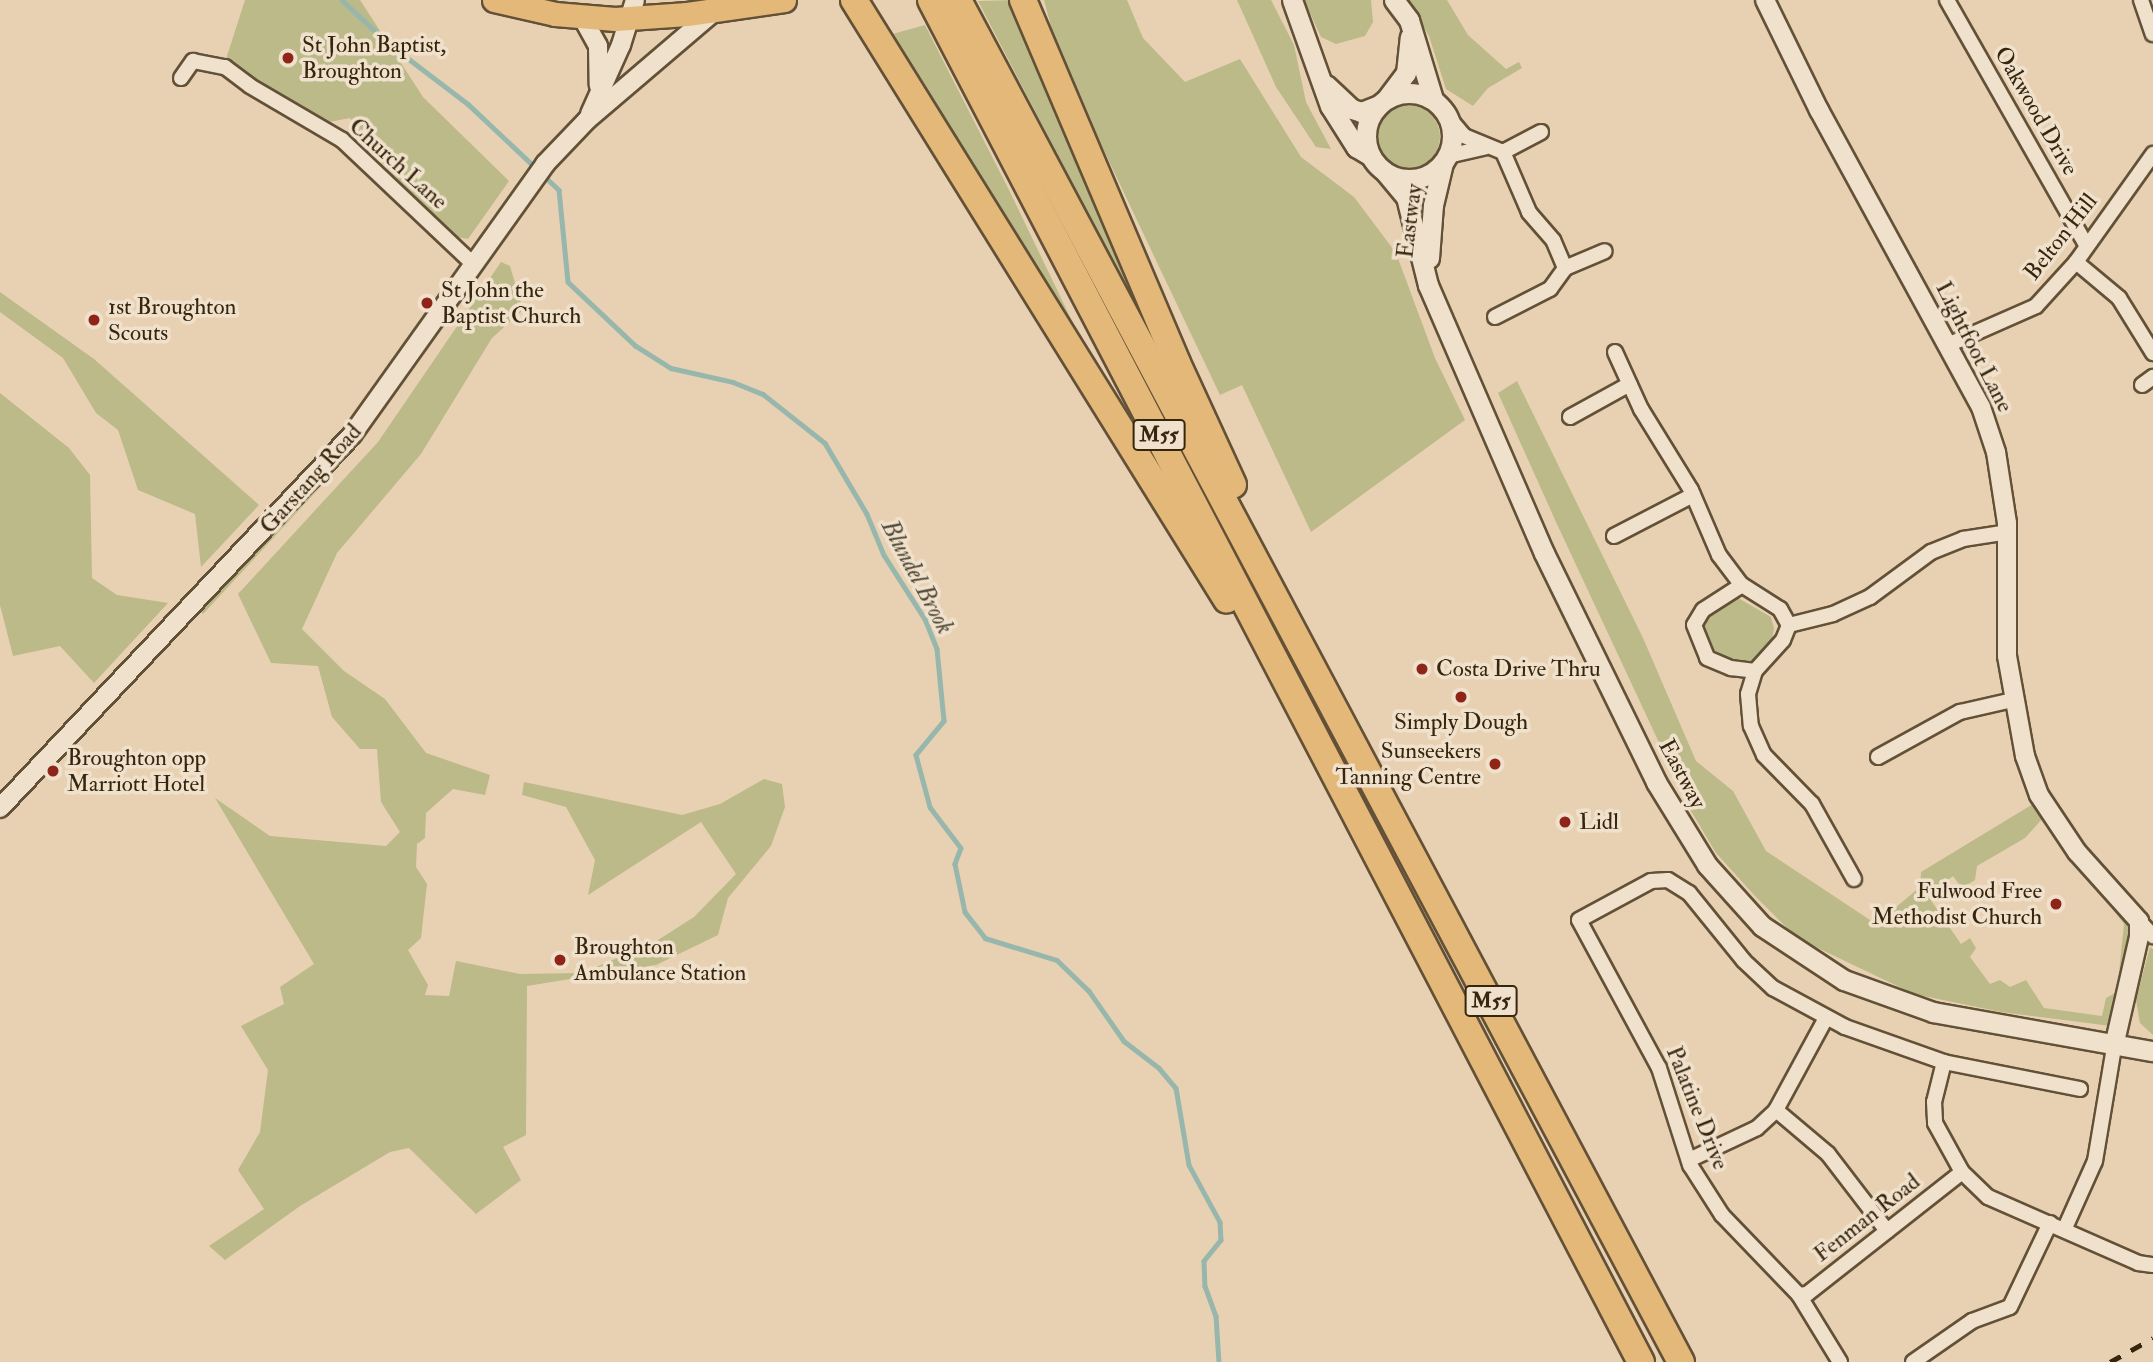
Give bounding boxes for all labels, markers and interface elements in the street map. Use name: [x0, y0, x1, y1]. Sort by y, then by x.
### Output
place label: St John Baptist, Broughton: [302, 31, 446, 85]
street label: Oakwood Drive: [1988, 42, 2084, 180]
marker: St John Baptist, Broughton: [280, 50, 296, 66]
street label: Church Lane: [343, 113, 453, 215]
street label: Eastway: [1392, 182, 1428, 260]
street label: Belton Hill: [2019, 188, 2103, 286]
place label: St John the Baptist Church: [441, 276, 581, 330]
street label: Lightfoot Lane: [1929, 277, 2019, 417]
place label: 1st Broughton Scouts: [108, 293, 236, 347]
marker: St John the Baptist Church: [419, 295, 435, 311]
marker: 1st Broughton Scouts: [86, 312, 102, 328]
street label: Garstang Road: [254, 418, 368, 540]
road number: M55: [1131, 418, 1187, 452]
water label: Blundel Brook: [875, 515, 959, 639]
place label: Costa Drive Thru: [1436, 655, 1601, 683]
marker: Costa Drive Thru: [1414, 661, 1430, 677]
marker: Simply Dough: [1453, 689, 1469, 705]
place label: Simply Dough: [1394, 708, 1528, 736]
street label: Eastway: [1652, 734, 1712, 814]
place label: Sunseekers Tanning Centre: [1335, 737, 1481, 791]
place label: Broughton opp Marriott Hotel: [67, 744, 206, 798]
marker: Sunseekers Tanning Centre: [1487, 756, 1503, 772]
marker: Broughton opp Marriott Hotel: [45, 763, 61, 779]
place label: Lidl: [1579, 808, 1619, 836]
marker: Lidl: [1557, 814, 1573, 830]
place label: Fulwood Free Methodist Church: [1872, 877, 2042, 931]
marker: Fulwood Free Methodist Church: [2048, 896, 2064, 912]
place label: Broughton Ambulance Station: [574, 933, 746, 987]
marker: Broughton Ambulance Station: [552, 952, 568, 968]
road number: M55: [1463, 984, 1519, 1018]
street label: Palatine Drive: [1660, 1042, 1734, 1174]
street label: Fenman Road: [1808, 1168, 1926, 1268]

